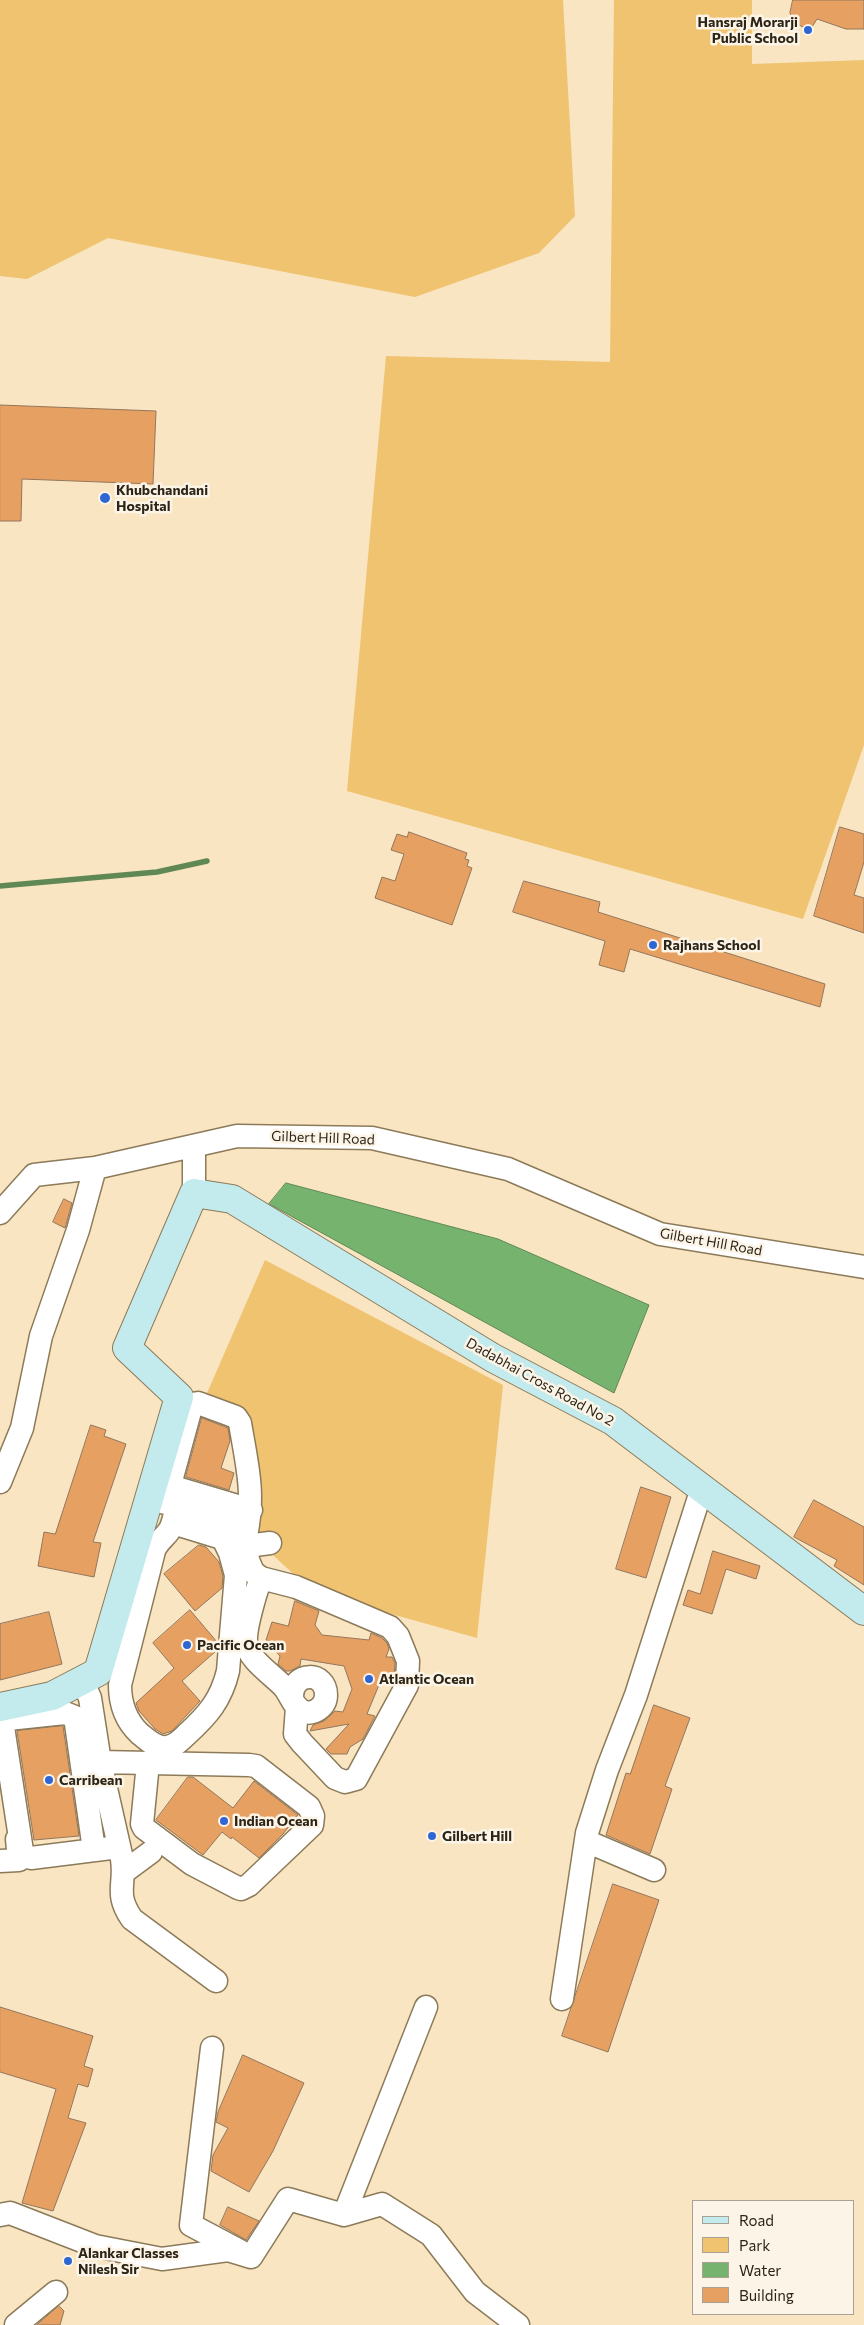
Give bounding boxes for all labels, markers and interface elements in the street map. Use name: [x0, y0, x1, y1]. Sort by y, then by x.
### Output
place label: Hansraj Morarji Public School: [698, 14, 798, 46]
marker: Hansraj Morarji Public School: [802, 24, 814, 36]
place label: Khubchandani Hospital: [116, 482, 208, 514]
marker: Khubchandani Hospital: [98, 491, 112, 505]
place label: Rajhans School: [663, 937, 760, 953]
marker: Rajhans School: [647, 939, 659, 951]
street label: Gilbert Hill Road: [271, 1128, 375, 1148]
street label: Gilbert Hill Road: [658, 1225, 764, 1259]
street label: Dadabhai Cross Road No 2: [463, 1334, 617, 1430]
place label: Pacific Ocean: [197, 1637, 284, 1653]
marker: Pacific Ocean: [181, 1639, 193, 1651]
place label: Atlantic Ocean: [379, 1671, 474, 1687]
marker: Atlantic Ocean: [363, 1673, 375, 1685]
place label: Carribean: [59, 1772, 123, 1788]
marker: Carribean: [43, 1774, 55, 1786]
place label: Indian Ocean: [234, 1813, 318, 1829]
marker: Indian Ocean: [218, 1815, 230, 1827]
place label: Gilbert Hill: [442, 1828, 512, 1844]
marker: Gilbert Hill: [426, 1830, 438, 1842]
legend: [692, 2200, 854, 2315]
text: Road: [739, 2211, 774, 2229]
text: Park: [739, 2236, 770, 2254]
place label: Alankar Classes Nilesh Sir: [78, 2245, 179, 2278]
marker: Alankar Classes Nilesh Sir: [62, 2255, 74, 2267]
text: Water: [739, 2261, 781, 2279]
text: Building: [739, 2286, 794, 2304]

